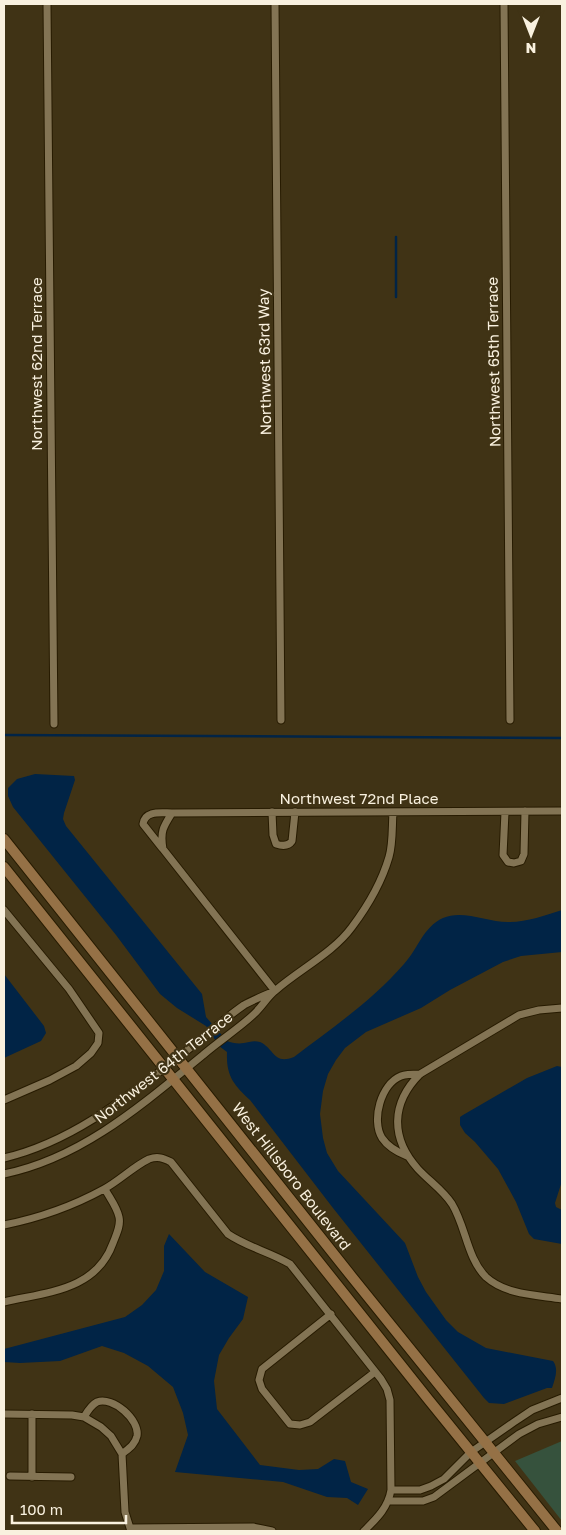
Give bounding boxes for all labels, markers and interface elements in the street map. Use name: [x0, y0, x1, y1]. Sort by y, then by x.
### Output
north arrow: [506, 10, 556, 60]
text: N: [526, 40, 536, 57]
street label: Northwest 65th Terrace: [483, 276, 503, 447]
street label: Northwest 62nd Terrace: [27, 277, 45, 451]
street label: Northwest 63rd Way: [254, 288, 274, 436]
street label: Northwest 72nd Place: [280, 789, 439, 807]
street label: Northwest 64th Terrace: [90, 1007, 236, 1127]
street label: West Hillsboro Boulevard: [229, 1099, 355, 1253]
scale bar: [12, 1492, 126, 1524]
text: 100 m: [20, 1500, 63, 1518]

